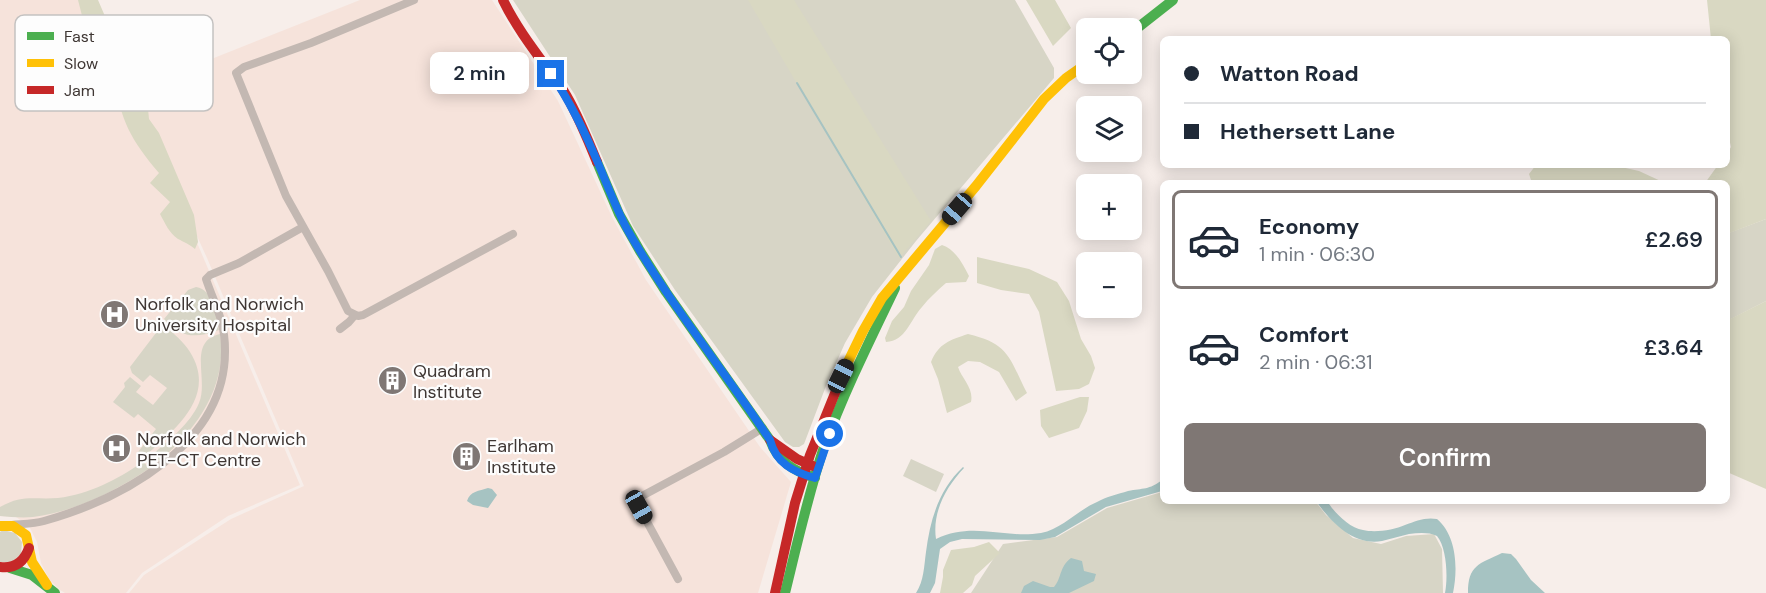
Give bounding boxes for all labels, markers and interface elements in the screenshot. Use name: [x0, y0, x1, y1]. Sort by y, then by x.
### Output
legend: [15, 15, 213, 111]
map controls: [1076, 18, 1142, 318]
button: locate: [1076, 18, 1142, 84]
text: Fast: [64, 26, 95, 47]
text: Slow: [64, 53, 98, 74]
callout: 2 min: [431, 53, 530, 95]
text: Watton Road: [1220, 59, 1359, 88]
text: 2 min: [453, 60, 506, 86]
route end: [537, 60, 564, 87]
text: Jam: [64, 80, 95, 101]
button: layers: [1076, 96, 1142, 162]
text: Hethersett Lane: [1220, 117, 1395, 146]
button: +: [1076, 174, 1142, 240]
car: [938, 190, 976, 228]
text: Economy: [1259, 212, 1359, 241]
icon: car: [1187, 213, 1241, 267]
text: £2.69: [1645, 225, 1703, 254]
text: 1 min · 06:30: [1259, 241, 1375, 267]
button: −: [1076, 252, 1142, 318]
place label: Norfolk and Norwich University Hospital: [135, 292, 304, 337]
hospital icon: Norfolk and Norwich University Hospital: [98, 298, 130, 330]
text: Comfort: [1259, 320, 1349, 349]
icon: car: [1187, 321, 1241, 375]
text: £3.64: [1644, 333, 1703, 362]
text: 2 min · 06:31: [1259, 349, 1373, 375]
car: [825, 356, 857, 396]
place label: Quadram Institute: [413, 359, 491, 404]
building icon: Quadram Institute: [376, 365, 408, 397]
route start: [816, 420, 843, 447]
button: Confirm: [1184, 423, 1706, 492]
place label: Norfolk and Norwich PET-CT Centre: [137, 427, 306, 472]
hospital icon: Norfolk and Norwich PET-CT Centre: [100, 433, 132, 465]
place label: Earlham Institute: [487, 434, 556, 479]
building icon: Earlham Institute: [450, 440, 482, 472]
car: [622, 487, 656, 527]

